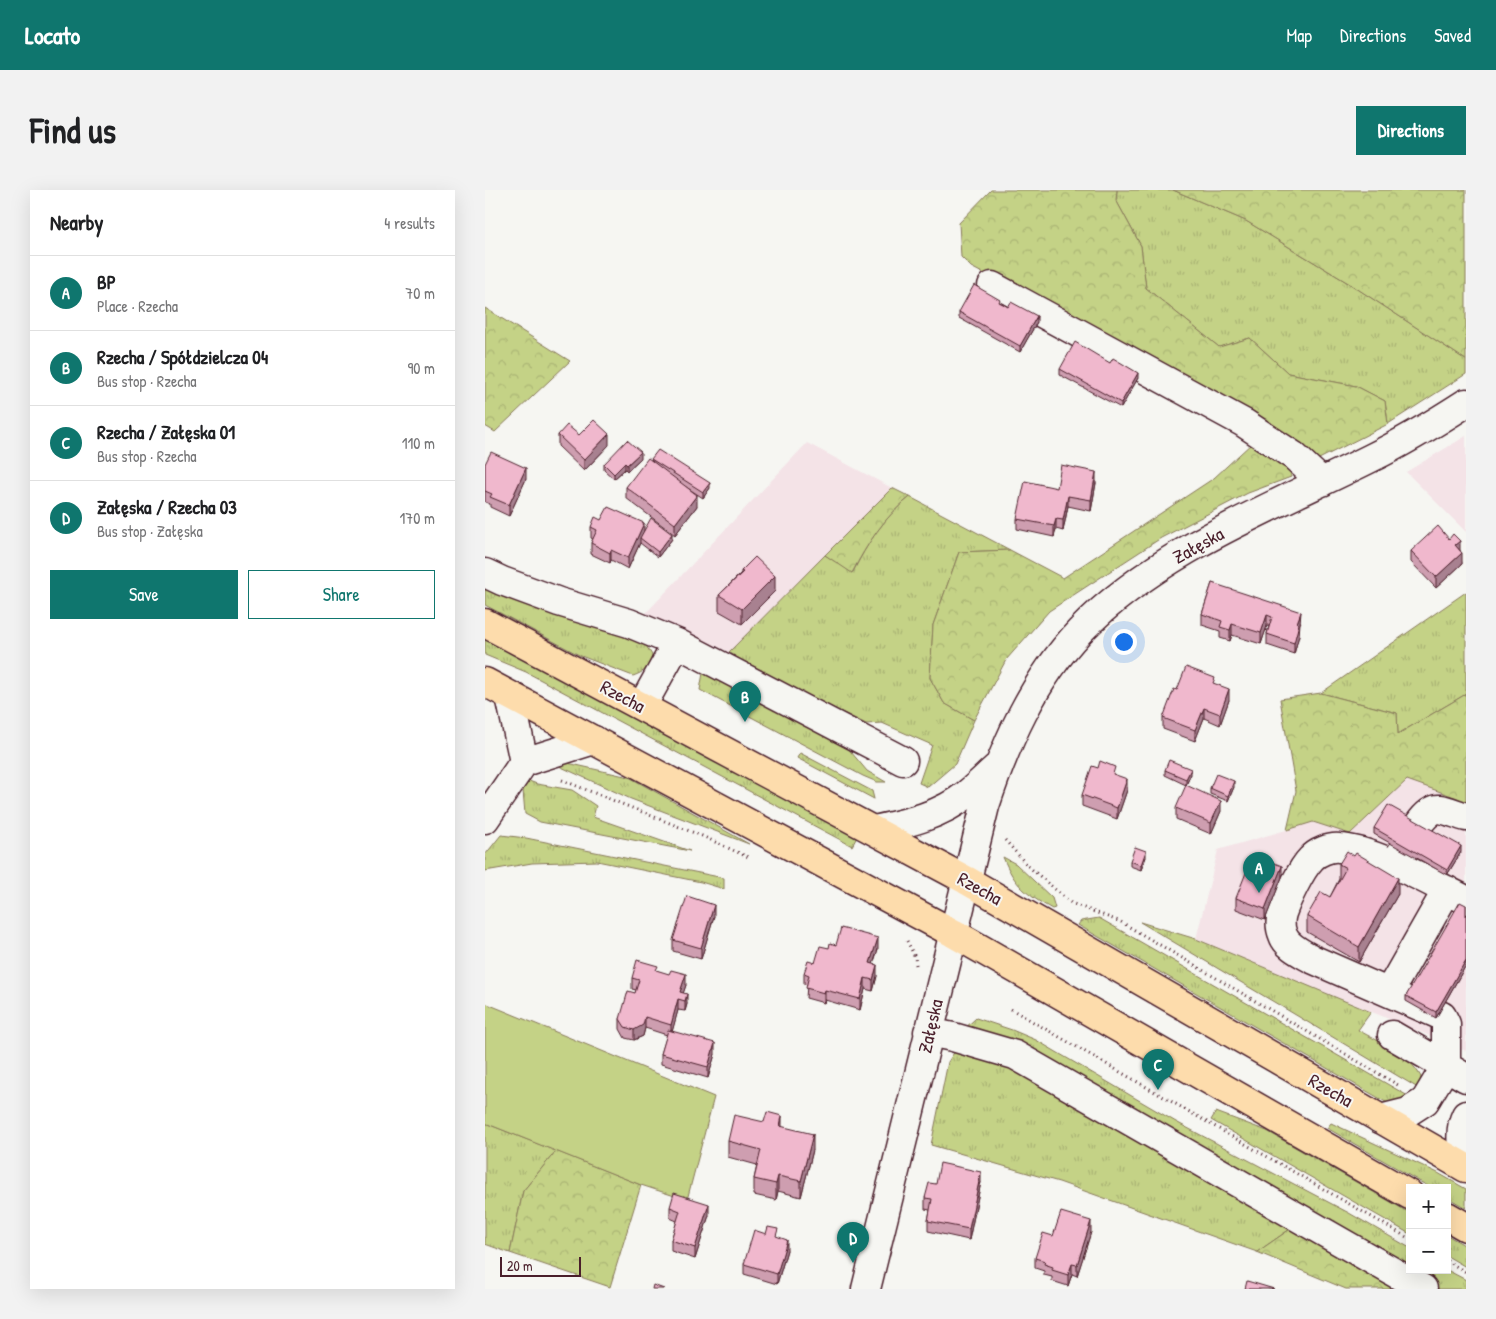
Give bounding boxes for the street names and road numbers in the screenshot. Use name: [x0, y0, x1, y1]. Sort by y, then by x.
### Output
street label: Załęska: [1168, 520, 1229, 570]
street label: Rzecha: [596, 673, 650, 719]
street label: Rzecha: [953, 865, 1007, 911]
street label: Załęska: [911, 996, 949, 1055]
street label: Rzecha: [1304, 1067, 1358, 1113]

